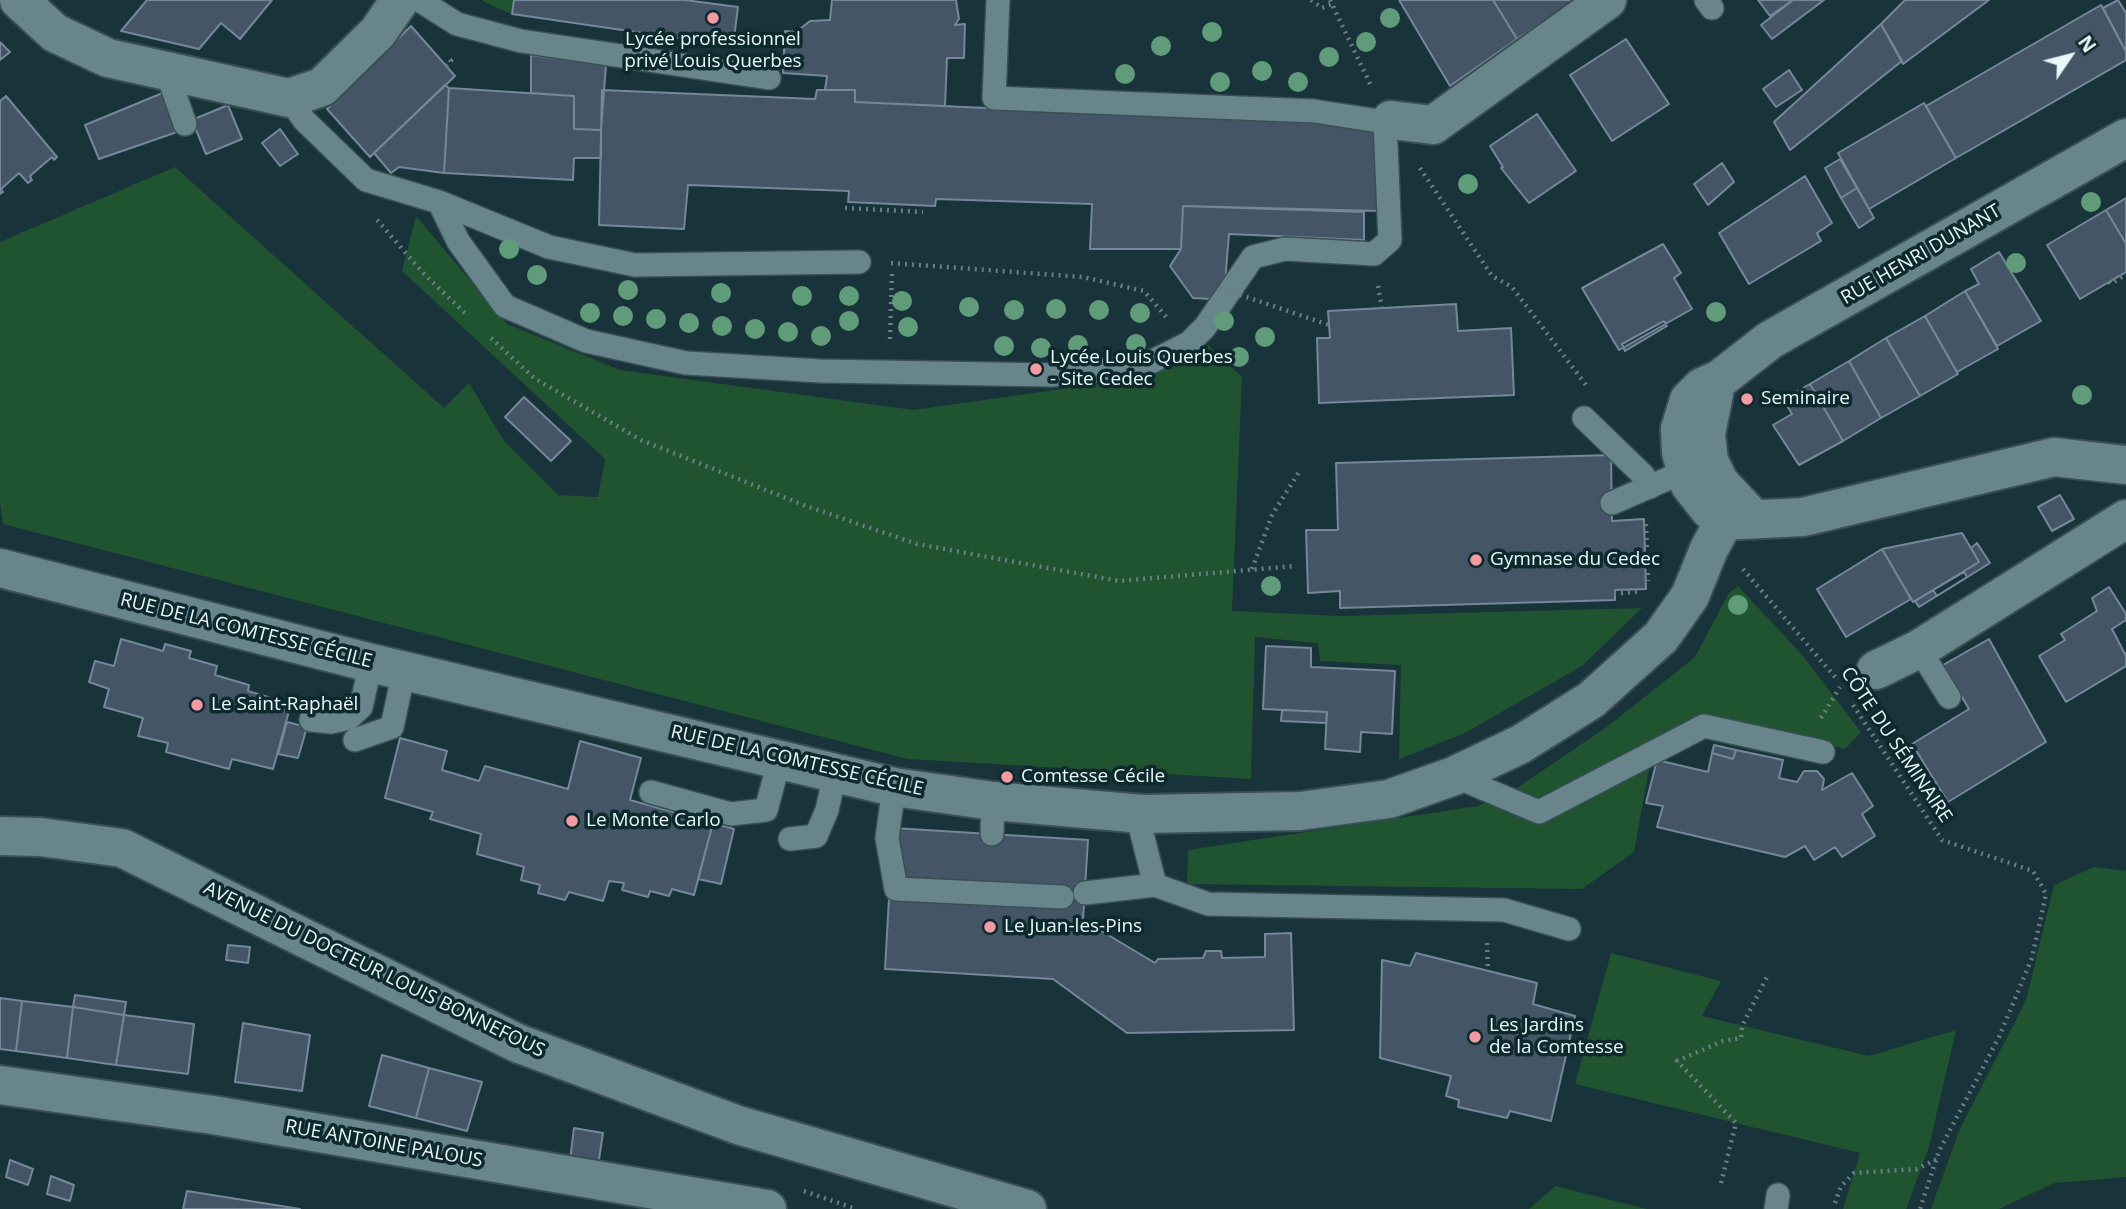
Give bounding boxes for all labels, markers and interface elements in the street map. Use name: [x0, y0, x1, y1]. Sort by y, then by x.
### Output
marker: Lycée professionnel privé Louis Querbes: [705, 10, 721, 26]
north arrow: [2035, 21, 2105, 91]
place label: Lycée professionnel privé Louis Querbes: [624, 29, 802, 73]
text: N: [2072, 30, 2102, 58]
street label: RUE HENRI DUNANT: [1837, 200, 2005, 310]
place label: Lycée Louis Querbes - Site Cedec: [1050, 347, 1233, 391]
marker: Lycée Louis Querbes - Site Cedec: [1028, 361, 1044, 377]
place label: Seminaire: [1761, 388, 1850, 410]
marker: Seminaire: [1739, 391, 1755, 407]
place label: Gymnase du Cedec: [1490, 549, 1660, 571]
marker: Gymnase du Cedec: [1468, 552, 1484, 568]
street label: RUE DE LA COMTESSE CÉCILE: [118, 589, 374, 673]
street label: CÔTE DU SÉMINAIRE: [1836, 663, 1956, 827]
place label: Le Saint-Raphaël: [211, 694, 358, 716]
marker: Le Saint-Raphaël: [189, 697, 205, 713]
street label: RUE DE LA COMTESSE CÉCILE: [668, 721, 926, 801]
place label: Comtesse Cécile: [1021, 766, 1165, 788]
marker: Comtesse Cécile: [999, 769, 1015, 785]
place label: Le Monte Carlo: [586, 810, 721, 832]
marker: Le Monte Carlo: [564, 813, 580, 829]
street label: AVENUE DU DOCTEUR LOUIS BONNEFOUS: [200, 877, 548, 1063]
place label: Le Juan-les-Pins: [1004, 916, 1142, 938]
marker: Le Juan-les-Pins: [982, 919, 998, 935]
place label: Les Jardins de la Comtesse: [1489, 1015, 1624, 1059]
marker: Les Jardins de la Comtesse: [1467, 1029, 1483, 1045]
street label: RUE ANTOINE PALOUS: [283, 1115, 485, 1173]

